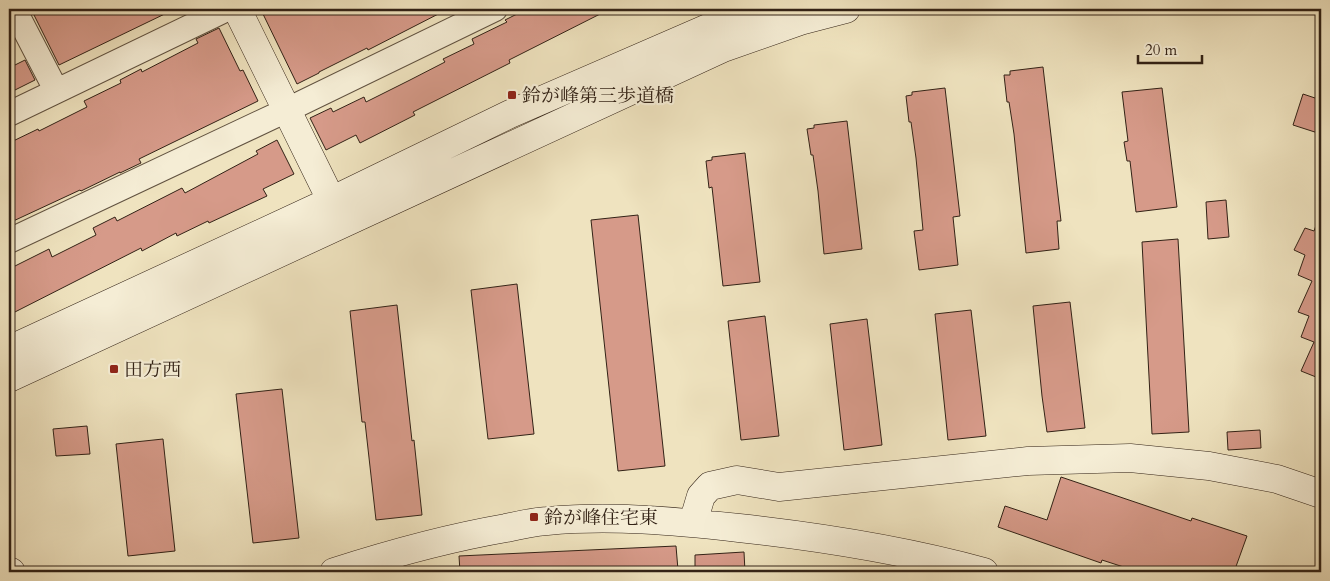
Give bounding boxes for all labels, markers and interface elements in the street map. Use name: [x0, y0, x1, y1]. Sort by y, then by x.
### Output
scale bar: [1138, 32, 1201, 64]
text: 20 m: [1145, 40, 1177, 60]
place label: 鈴が峰第三歩道橋: [522, 83, 674, 109]
marker: 鈴が峰第三歩道橋: [506, 89, 518, 101]
place label: 田方西: [124, 357, 181, 383]
marker: 田方西: [108, 363, 120, 375]
place label: 鈴が峰住宅東: [544, 505, 658, 531]
marker: 鈴が峰住宅東: [528, 511, 540, 523]

